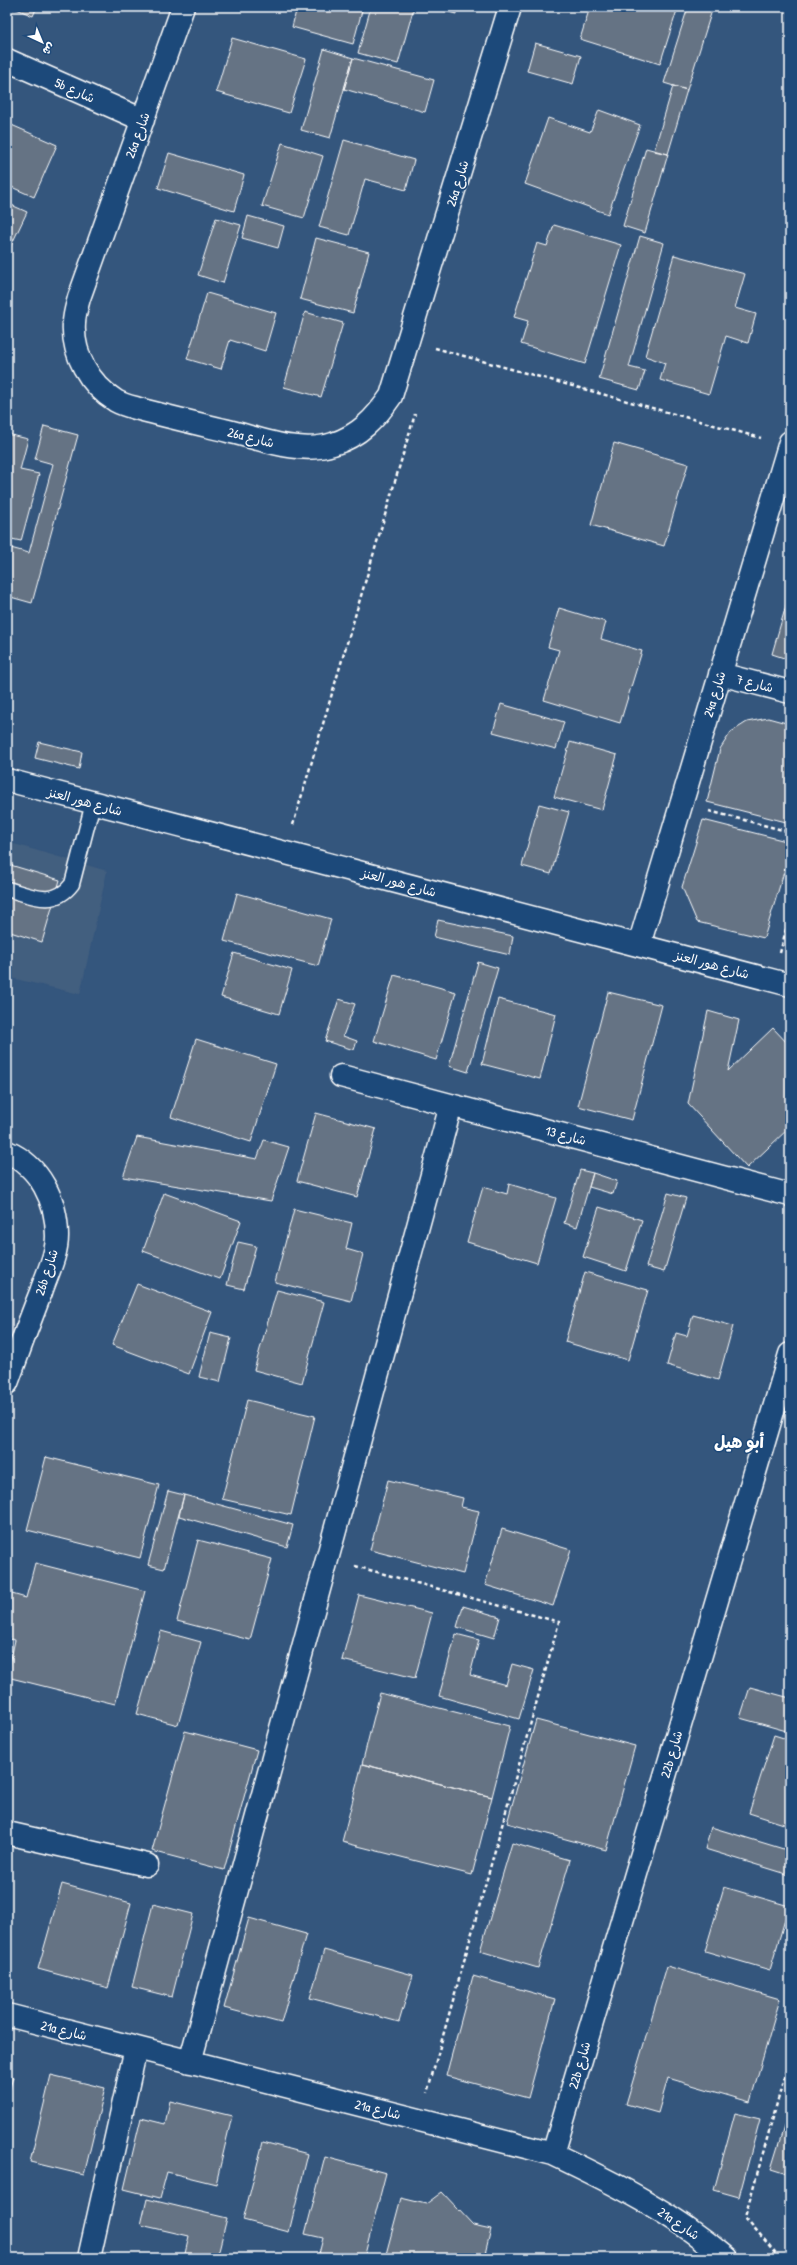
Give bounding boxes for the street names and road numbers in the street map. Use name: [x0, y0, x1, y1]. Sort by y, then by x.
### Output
street label: 5b شارع: [52, 73, 98, 108]
street label: 26a شارع: [120, 110, 155, 161]
street label: 26a شارع: [441, 158, 474, 209]
street label: 26a شارع: [226, 423, 276, 452]
street label: 24a شارع: [698, 669, 730, 719]
street label: شارع 7: [734, 670, 775, 697]
street label: شارع هور العنز: [44, 782, 124, 821]
street label: شارع هور العنز: [358, 863, 438, 902]
street label: شارع هور العنز: [671, 945, 751, 984]
street label: شارع 13: [543, 1121, 588, 1150]
street label: 26b شارع: [30, 1247, 63, 1298]
street label: 22b شارع: [656, 1728, 687, 1780]
street label: 21a شارع: [39, 2016, 89, 2045]
street label: 22b شارع: [564, 2039, 595, 2091]
street label: 21a شارع: [353, 2095, 403, 2124]
street label: 21a شارع: [654, 2202, 704, 2244]

